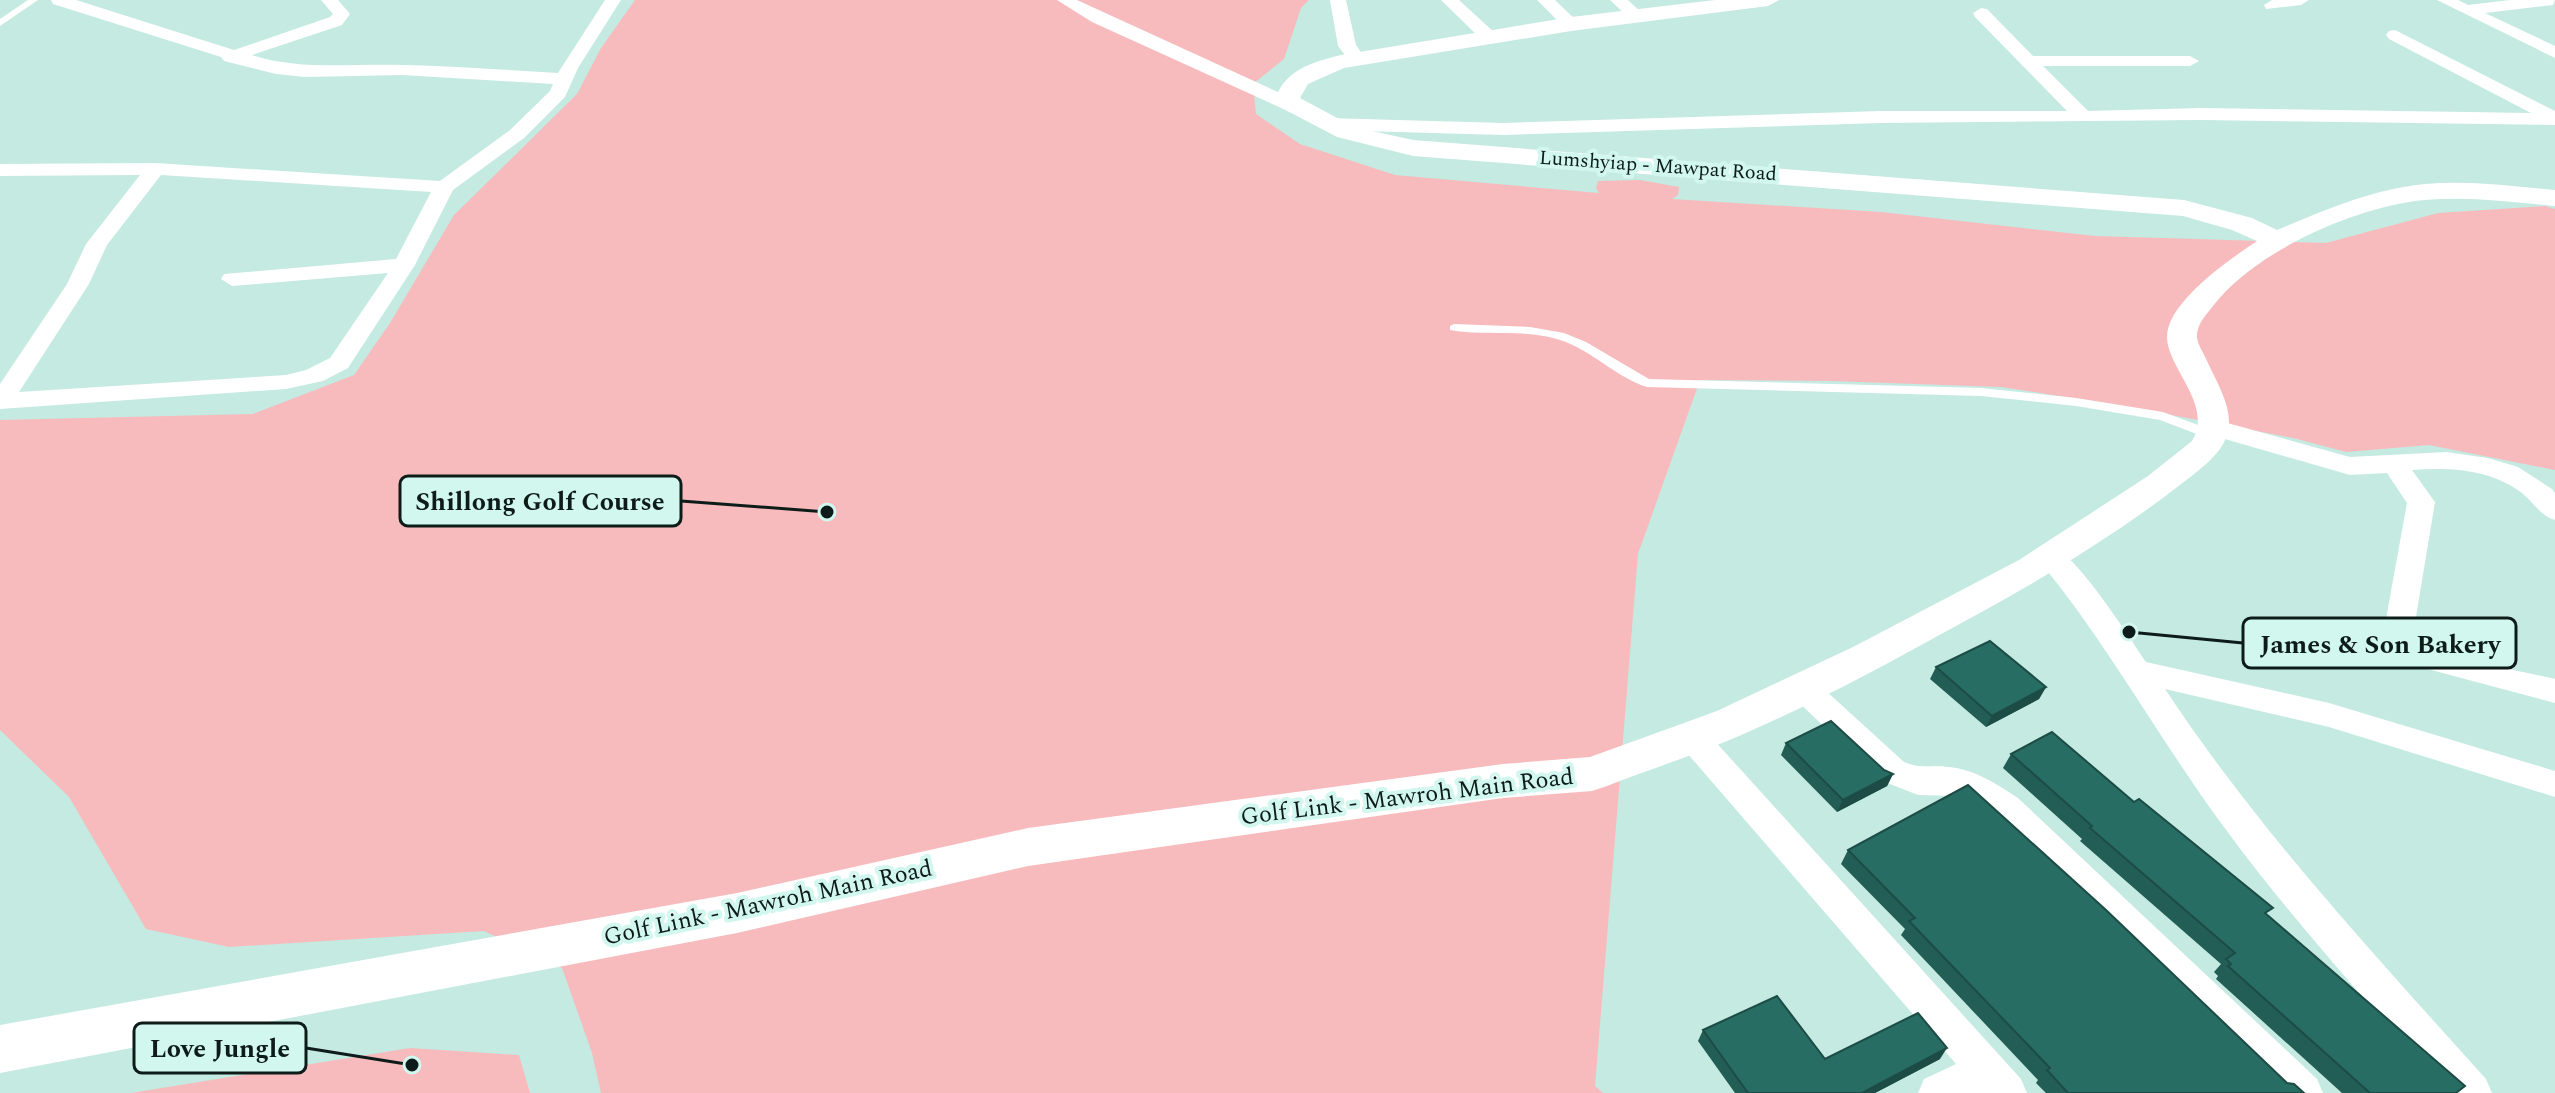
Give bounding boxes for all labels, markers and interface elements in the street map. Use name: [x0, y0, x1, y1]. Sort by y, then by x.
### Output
street label: Lumshyiap - Mawpat Road: [1538, 143, 1778, 189]
callout: Shillong Golf Course: [400, 476, 681, 526]
text: Shillong Golf Course: [415, 482, 665, 522]
callout: James & Son Bakery: [2243, 618, 2516, 668]
text: James & Son Bakery: [2260, 625, 2502, 665]
street label: Golf Link - Mawroh Main Road: [1238, 759, 1576, 835]
street label: Golf Link - Mawroh Main Road: [600, 851, 936, 955]
callout: Love Jungle: [134, 1023, 306, 1073]
text: Love Jungle: [150, 1029, 290, 1069]

